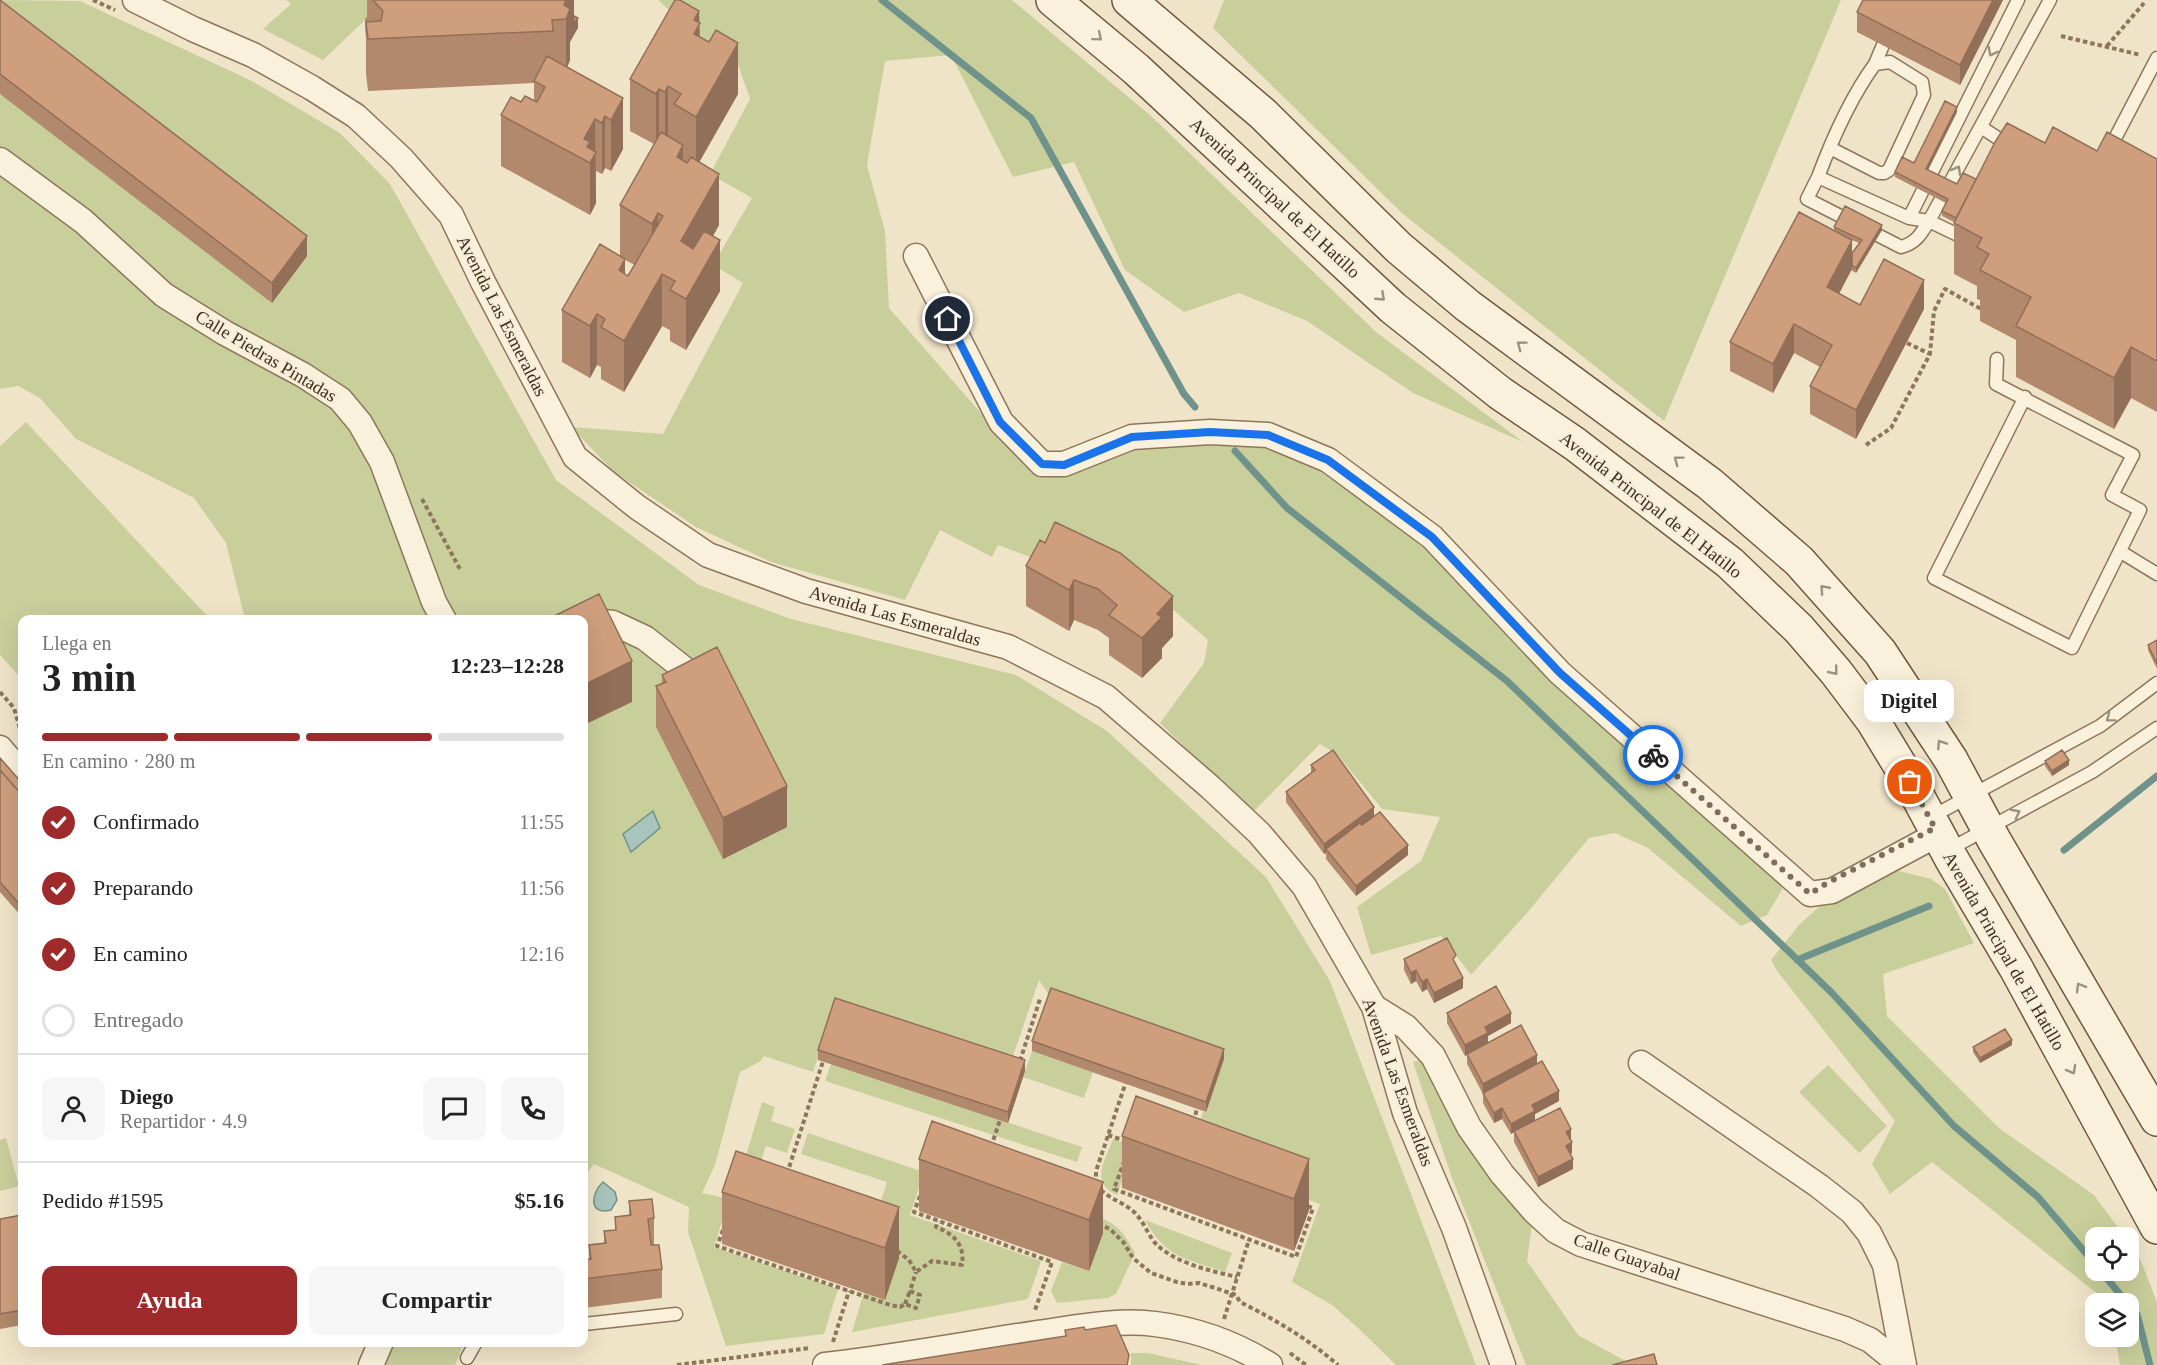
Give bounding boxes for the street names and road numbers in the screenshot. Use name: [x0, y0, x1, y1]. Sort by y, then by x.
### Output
street label: Avenida Principal de El Hatillo: [1186, 114, 1364, 282]
street label: Avenida Las Esmeraldas: [453, 232, 551, 400]
street label: Calle Piedras Pintadas: [192, 306, 340, 406]
street label: Avenida Principal de El Hatillo: [1556, 428, 1746, 582]
street label: Avenida Las Esmeraldas: [807, 582, 983, 650]
street label: Avenida Principal de El Hatillo: [1939, 848, 2069, 1054]
street label: Avenida Las Esmeraldas: [1358, 995, 1438, 1169]
street label: Calle Guayabal: [1571, 1229, 1683, 1285]

